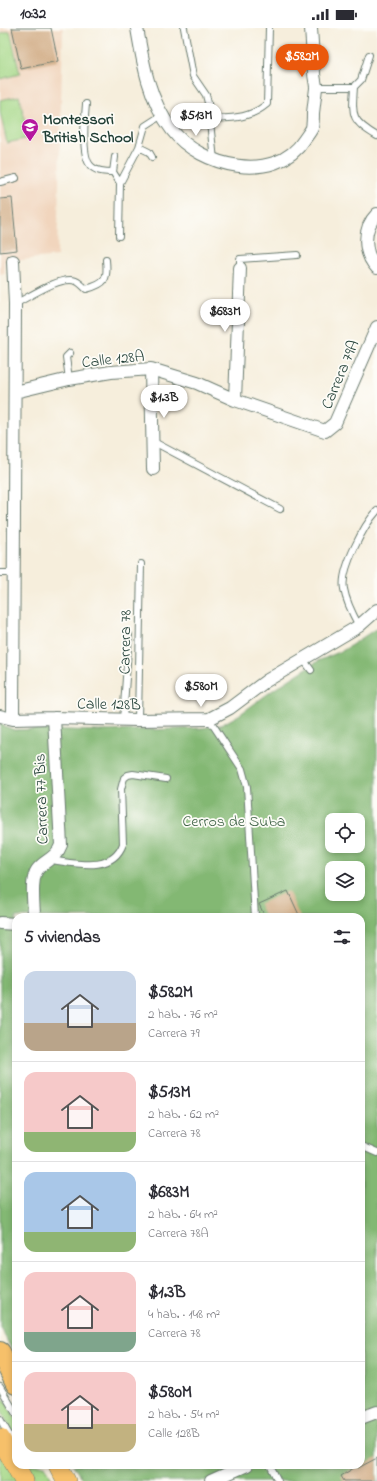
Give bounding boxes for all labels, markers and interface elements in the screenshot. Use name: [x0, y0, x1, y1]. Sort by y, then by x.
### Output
text: 10:32: [20, 3, 46, 25]
pin: $582M: [274, 44, 330, 78]
text: $582M: [285, 47, 319, 66]
pin: $513M: [168, 103, 224, 137]
text: $513M: [180, 106, 212, 125]
place label: Montessori British School: [42, 108, 134, 150]
school or university icon: Montessori British School: [20, 117, 40, 142]
pin: $683M: [197, 299, 253, 333]
text: $683M: [209, 302, 241, 321]
street label: Carrera 79A: [315, 336, 366, 413]
street label: Calle 128A: [81, 345, 146, 375]
pin: $1.3B: [136, 385, 192, 419]
text: $1.3B: [150, 388, 178, 407]
street label: Carrera 78: [113, 609, 139, 675]
pin: $580M: [173, 674, 229, 708]
text: $580M: [184, 677, 218, 696]
street label: Calle 128B: [77, 692, 141, 718]
street label: Carrera 77 Bis: [28, 753, 56, 845]
park label: Cerros de Suba: [183, 810, 285, 834]
map controls: [325, 813, 365, 901]
button: locate: [325, 813, 365, 853]
button: layers: [325, 861, 365, 901]
text: 5 viviendas: [24, 925, 101, 950]
icon: filters: [331, 926, 353, 948]
text: $582M: [148, 980, 193, 1005]
icon: home: [56, 987, 104, 1035]
text: 2 hab. · 76 m²: [148, 1005, 218, 1024]
text: Carrera 79: [148, 1024, 200, 1043]
text: $513M: [148, 1080, 191, 1105]
icon: home: [56, 1088, 104, 1136]
text: 2 hab. · 62 m²: [148, 1105, 219, 1124]
text: Carrera 78: [148, 1124, 201, 1143]
text: $683M: [148, 1180, 189, 1205]
icon: home: [56, 1188, 104, 1236]
text: 2 hab. · 64 m²: [148, 1205, 218, 1224]
text: Carrera 78A: [148, 1224, 209, 1243]
text: $1.3B: [148, 1280, 186, 1305]
icon: home: [56, 1288, 104, 1336]
text: 4 hab. · 148 m²: [148, 1305, 220, 1324]
text: Carrera 78: [148, 1324, 201, 1343]
text: $580M: [148, 1380, 192, 1405]
icon: home: [56, 1388, 104, 1436]
text: 2 hab. · 54 m²: [148, 1405, 220, 1424]
text: Calle 128B: [148, 1424, 200, 1443]

